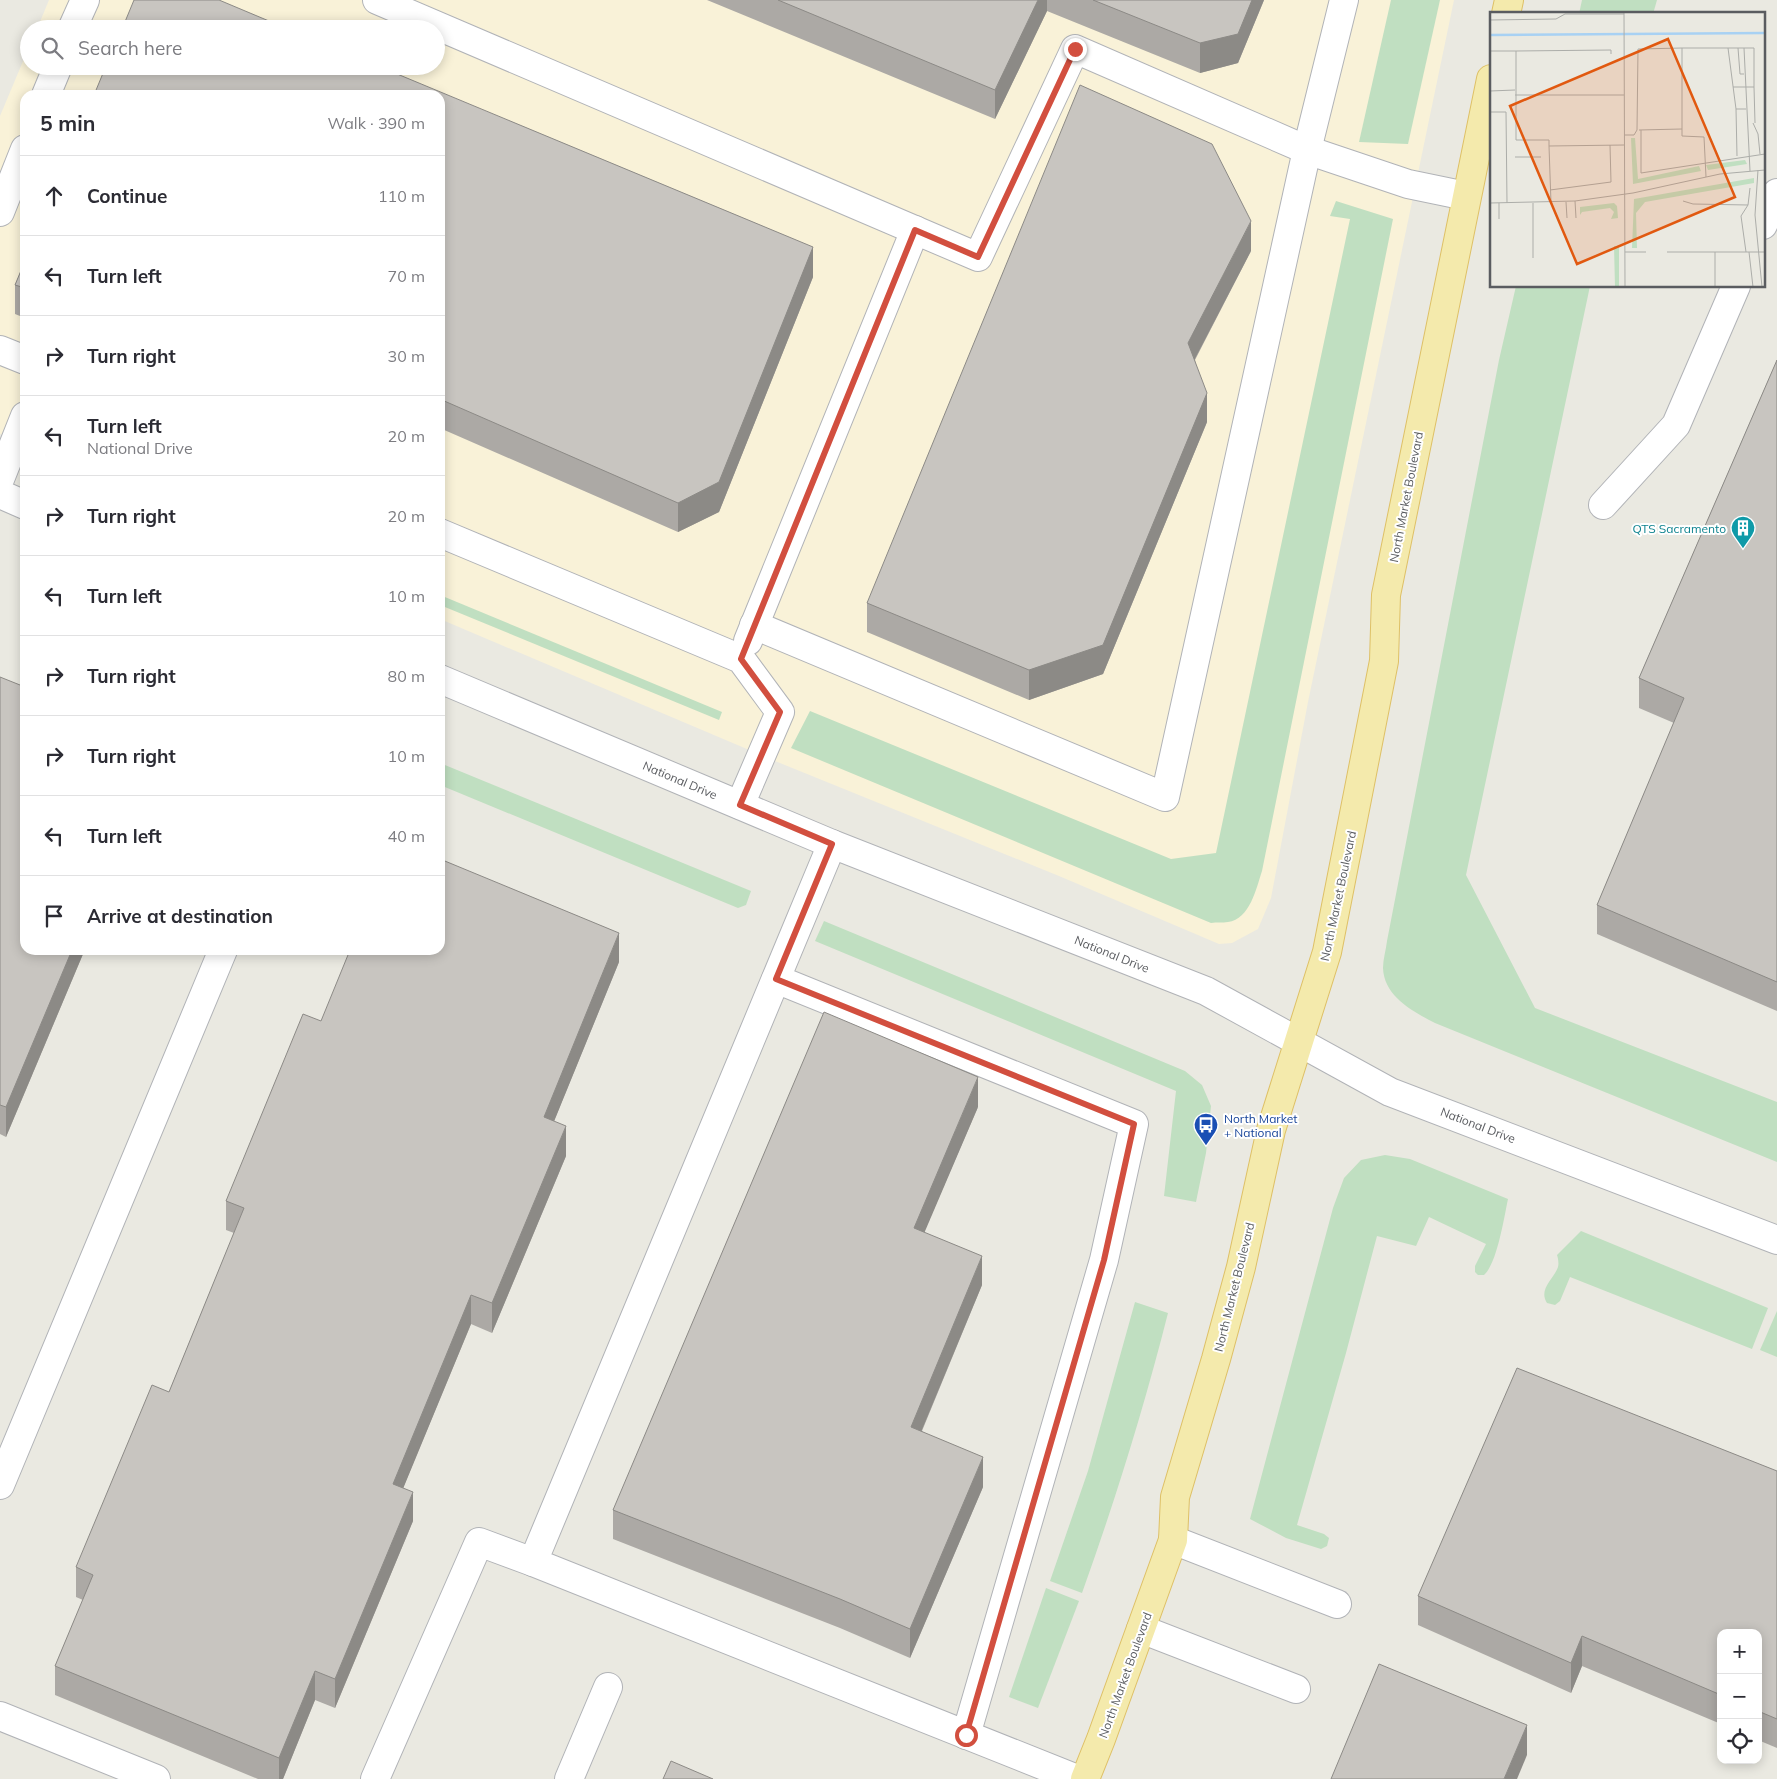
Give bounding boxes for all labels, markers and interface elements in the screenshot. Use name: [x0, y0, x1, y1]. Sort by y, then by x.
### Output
inset map: [1490, 12, 1764, 288]
search box: [20, 20, 445, 75]
icon: search: [38, 34, 66, 62]
text: Search here: [78, 36, 182, 60]
route end: [1064, 38, 1087, 61]
text: 5 min: [40, 110, 95, 136]
text: Walk · 390 m: [327, 113, 425, 133]
icon: ahead: [40, 182, 68, 210]
text: Continue: [87, 184, 167, 208]
text: 110 m: [378, 186, 425, 206]
icon: left: [40, 262, 68, 290]
text: Turn left: [87, 264, 162, 288]
text: 70 m: [388, 266, 425, 286]
icon: right: [40, 342, 68, 370]
text: Turn right: [87, 344, 176, 368]
text: 30 m: [388, 346, 425, 366]
text: Turn left: [87, 414, 162, 438]
icon: left: [40, 422, 68, 450]
text: 20 m: [388, 426, 425, 446]
street label: North Market Boulevard: [1386, 430, 1426, 564]
text: National Drive: [87, 438, 193, 458]
icon: right: [40, 502, 68, 530]
text: Turn right: [87, 504, 176, 528]
text: 20 m: [388, 506, 425, 526]
building icon: QTS Sacramento: [1730, 515, 1756, 549]
place label: QTS Sacramento: [1632, 521, 1726, 536]
icon: left: [40, 582, 68, 610]
text: Turn left: [87, 584, 162, 608]
text: 10 m: [388, 586, 425, 606]
icon: right: [40, 662, 68, 690]
text: Turn right: [87, 664, 176, 688]
text: 80 m: [388, 666, 425, 686]
icon: right: [40, 742, 68, 770]
text: Turn right: [87, 744, 176, 768]
text: 10 m: [388, 746, 425, 766]
street label: National Drive: [641, 758, 719, 802]
icon: left: [40, 822, 68, 850]
text: Turn left: [87, 824, 162, 848]
text: 40 m: [388, 826, 425, 846]
street label: North Market Boulevard: [1317, 830, 1359, 962]
icon: arrive: [40, 902, 68, 930]
text: Arrive at destination: [87, 904, 273, 928]
street label: National Drive: [1072, 932, 1152, 976]
street label: National Drive: [1438, 1104, 1518, 1146]
place label: North Market + National: [1224, 1111, 1297, 1140]
bus stop icon: North Market + National: [1193, 1112, 1219, 1146]
street label: North Market Boulevard: [1211, 1221, 1257, 1353]
street label: North Market Boulevard: [1095, 1610, 1155, 1740]
map controls: [1717, 1629, 1762, 1764]
button: +: [1717, 1629, 1762, 1674]
button: −: [1717, 1674, 1762, 1719]
button: locate: [1717, 1719, 1762, 1764]
route start: [955, 1724, 978, 1747]

